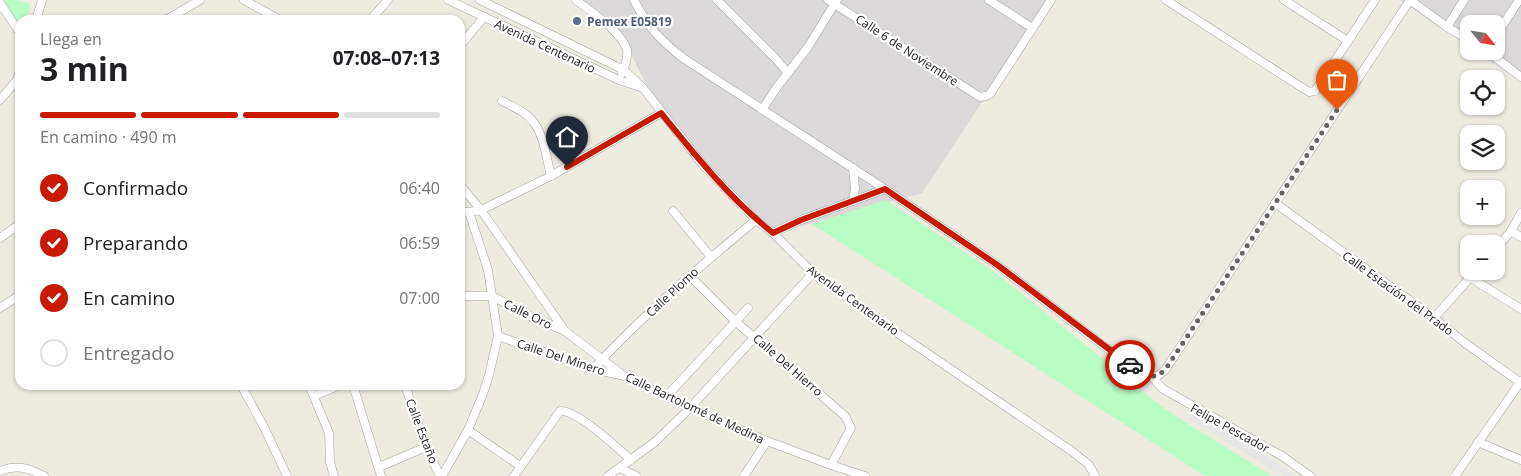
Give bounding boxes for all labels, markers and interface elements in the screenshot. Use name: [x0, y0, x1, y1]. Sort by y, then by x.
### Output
street label: Calle 6 de Noviembre: [852, 10, 962, 90]
place label: Pemex E05819: [587, 13, 672, 30]
street label: Avenida Centenario: [492, 15, 598, 77]
marker: Pemex E05819: [571, 15, 583, 27]
north arrow: [1460, 15, 1505, 60]
map controls: [1460, 15, 1505, 280]
text: Llega en: [40, 28, 102, 50]
text: 07:08–07:13: [333, 45, 440, 71]
text: 3 min: [40, 47, 129, 90]
pin: [1316, 59, 1358, 110]
icon: bag: [1323, 66, 1351, 94]
button: locate: [1460, 70, 1505, 115]
pin: [546, 116, 588, 167]
icon: home: [553, 123, 581, 151]
button: layers: [1460, 125, 1505, 170]
text: En camino · 490 m: [40, 126, 177, 148]
icon: check: [40, 174, 68, 202]
text: Confirmado: [83, 175, 188, 201]
text: 06:40: [399, 177, 440, 199]
button: +: [1460, 180, 1505, 225]
icon: check: [40, 229, 68, 257]
text: Preparando: [83, 230, 188, 256]
text: 06:59: [399, 232, 440, 254]
button: −: [1460, 235, 1505, 280]
street label: Calle Estación del Prado: [1339, 247, 1457, 339]
street label: Avenida Centenario: [804, 261, 902, 339]
street label: Calle Plomo: [642, 263, 702, 321]
icon: check: [40, 284, 68, 312]
text: En camino: [83, 285, 175, 311]
text: 07:00: [399, 287, 440, 309]
street label: Calle Oro: [501, 295, 555, 333]
street label: Calle Del Hierro: [749, 330, 827, 400]
street label: Calle Del Minero: [515, 335, 607, 379]
text: Entregado: [83, 340, 174, 366]
courier: [1105, 340, 1155, 390]
icon: car: [1116, 351, 1144, 379]
street label: Calle Bartolomé de Medina: [623, 368, 767, 448]
street label: Calle Estaño: [402, 396, 442, 466]
street label: Felipe Pescador: [1188, 399, 1273, 457]

